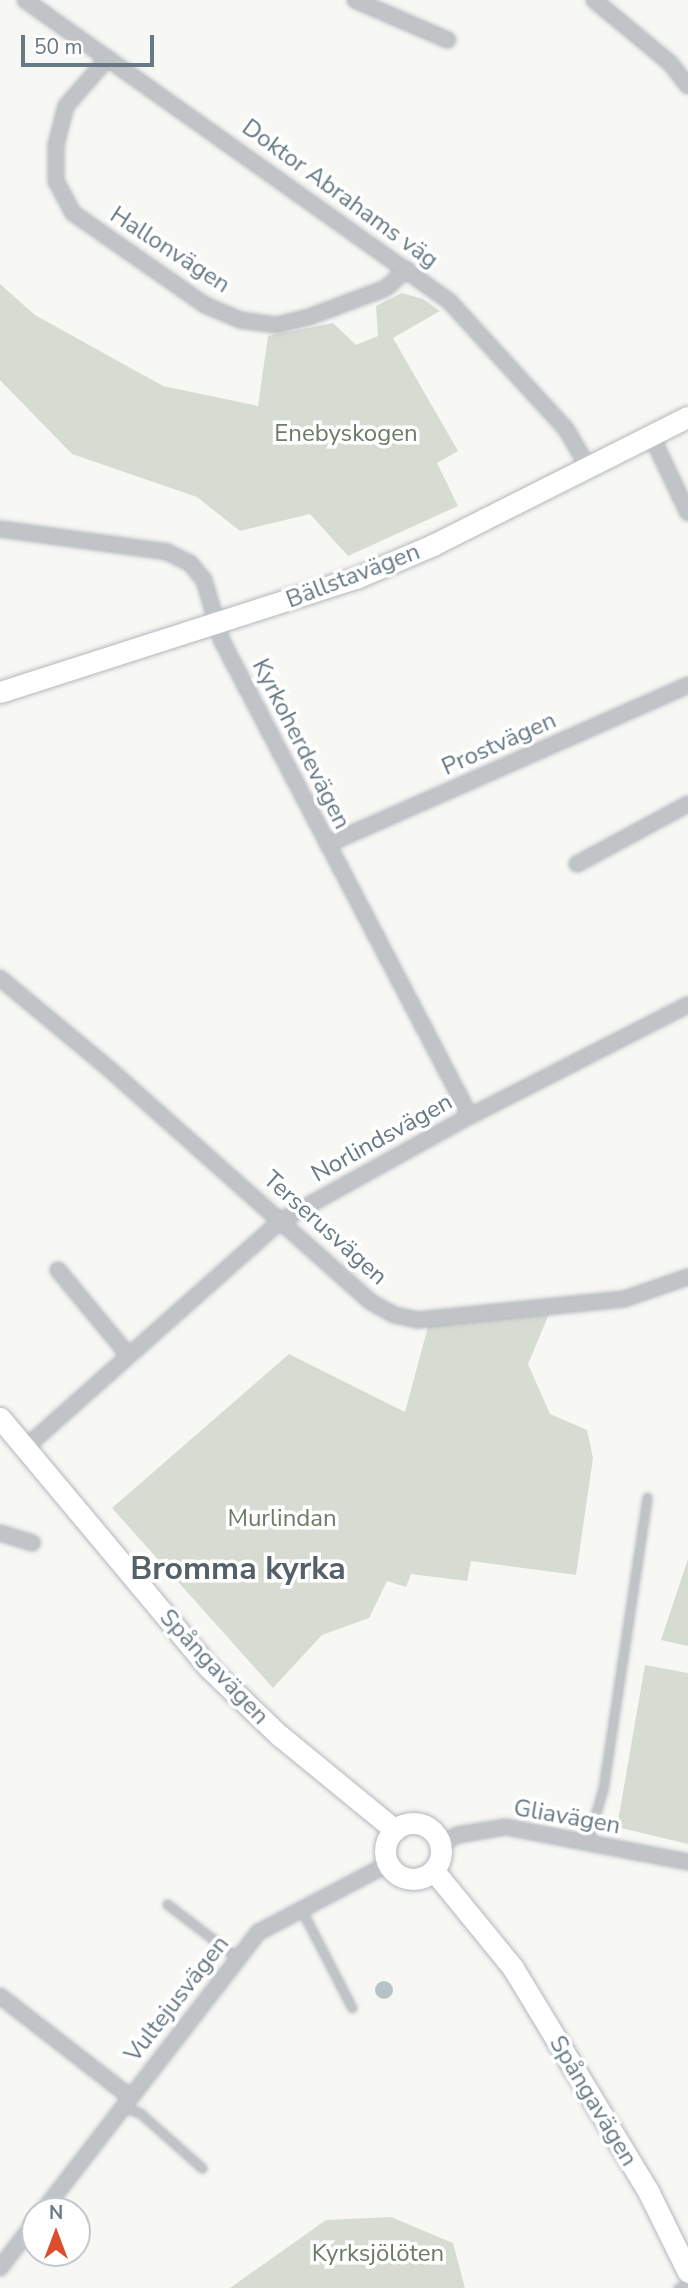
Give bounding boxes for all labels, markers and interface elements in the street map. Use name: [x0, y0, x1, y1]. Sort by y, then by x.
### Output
scale bar: [24, 21, 158, 65]
text: 50 m: [34, 33, 83, 61]
street label: Doktor Abrahams väg: [236, 113, 444, 275]
street label: Hallonvägen: [105, 201, 235, 299]
park label: Enebyskogen: [274, 420, 418, 448]
street label: Bällstavägen: [282, 537, 424, 615]
street label: Kyrkoherdevägen: [246, 654, 356, 834]
street label: Prostvägen: [437, 706, 561, 782]
street label: Norlindsvägen: [307, 1087, 457, 1189]
street label: Terserusvägen: [257, 1165, 393, 1291]
park label: Murlindan: [227, 1505, 337, 1533]
district label: Bromma kyrka: [130, 1550, 346, 1588]
street label: Spångavägen: [153, 1603, 275, 1731]
street label: Gliavägen: [511, 1793, 623, 1841]
street label: Vultejusvägen: [119, 1930, 235, 2068]
street label: Spångavägen: [543, 2031, 643, 2171]
north arrow: [21, 2197, 91, 2267]
text: N: [49, 2200, 63, 2226]
park label: Kyrksjölöten: [312, 2240, 444, 2268]

